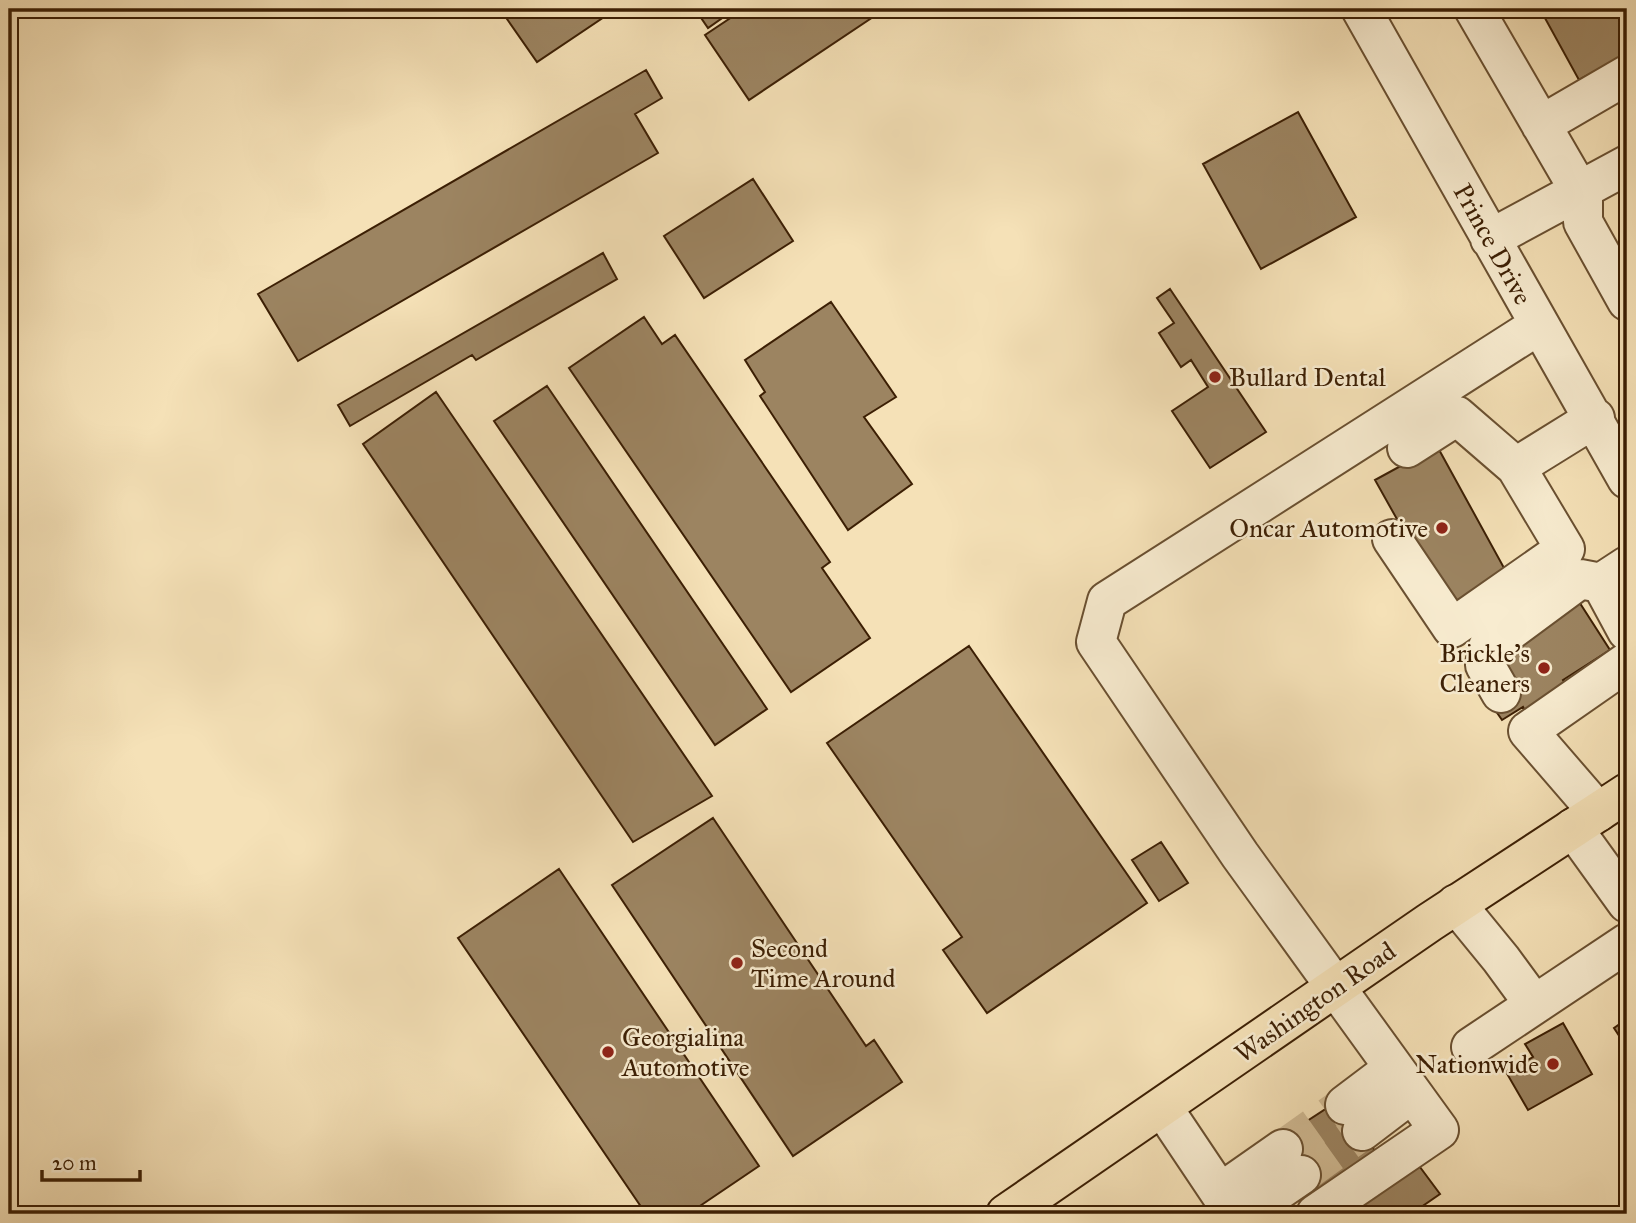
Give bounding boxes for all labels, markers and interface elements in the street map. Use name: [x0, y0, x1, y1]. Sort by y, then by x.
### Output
street label: Prince Drive: [1447, 178, 1539, 310]
place label: Bullard Dental: [1229, 361, 1386, 393]
marker: Bullard Dental: [1207, 369, 1223, 385]
place label: Oncar Automotive: [1229, 512, 1428, 544]
marker: Oncar Automotive: [1434, 520, 1450, 536]
place label: Brickle's Cleaners: [1439, 637, 1530, 699]
marker: Brickle's Cleaners: [1536, 660, 1552, 676]
place label: Second Time Around: [751, 932, 896, 994]
street label: Washington Road: [1228, 935, 1402, 1069]
marker: Second Time Around: [729, 955, 745, 971]
place label: Georgialina Automotive: [621, 1021, 750, 1083]
marker: Georgialina Automotive: [600, 1044, 616, 1060]
place label: Nationwide: [1415, 1048, 1539, 1080]
marker: Nationwide: [1545, 1056, 1561, 1072]
scale bar: [42, 1139, 140, 1183]
text: 20 m: [52, 1150, 97, 1176]

